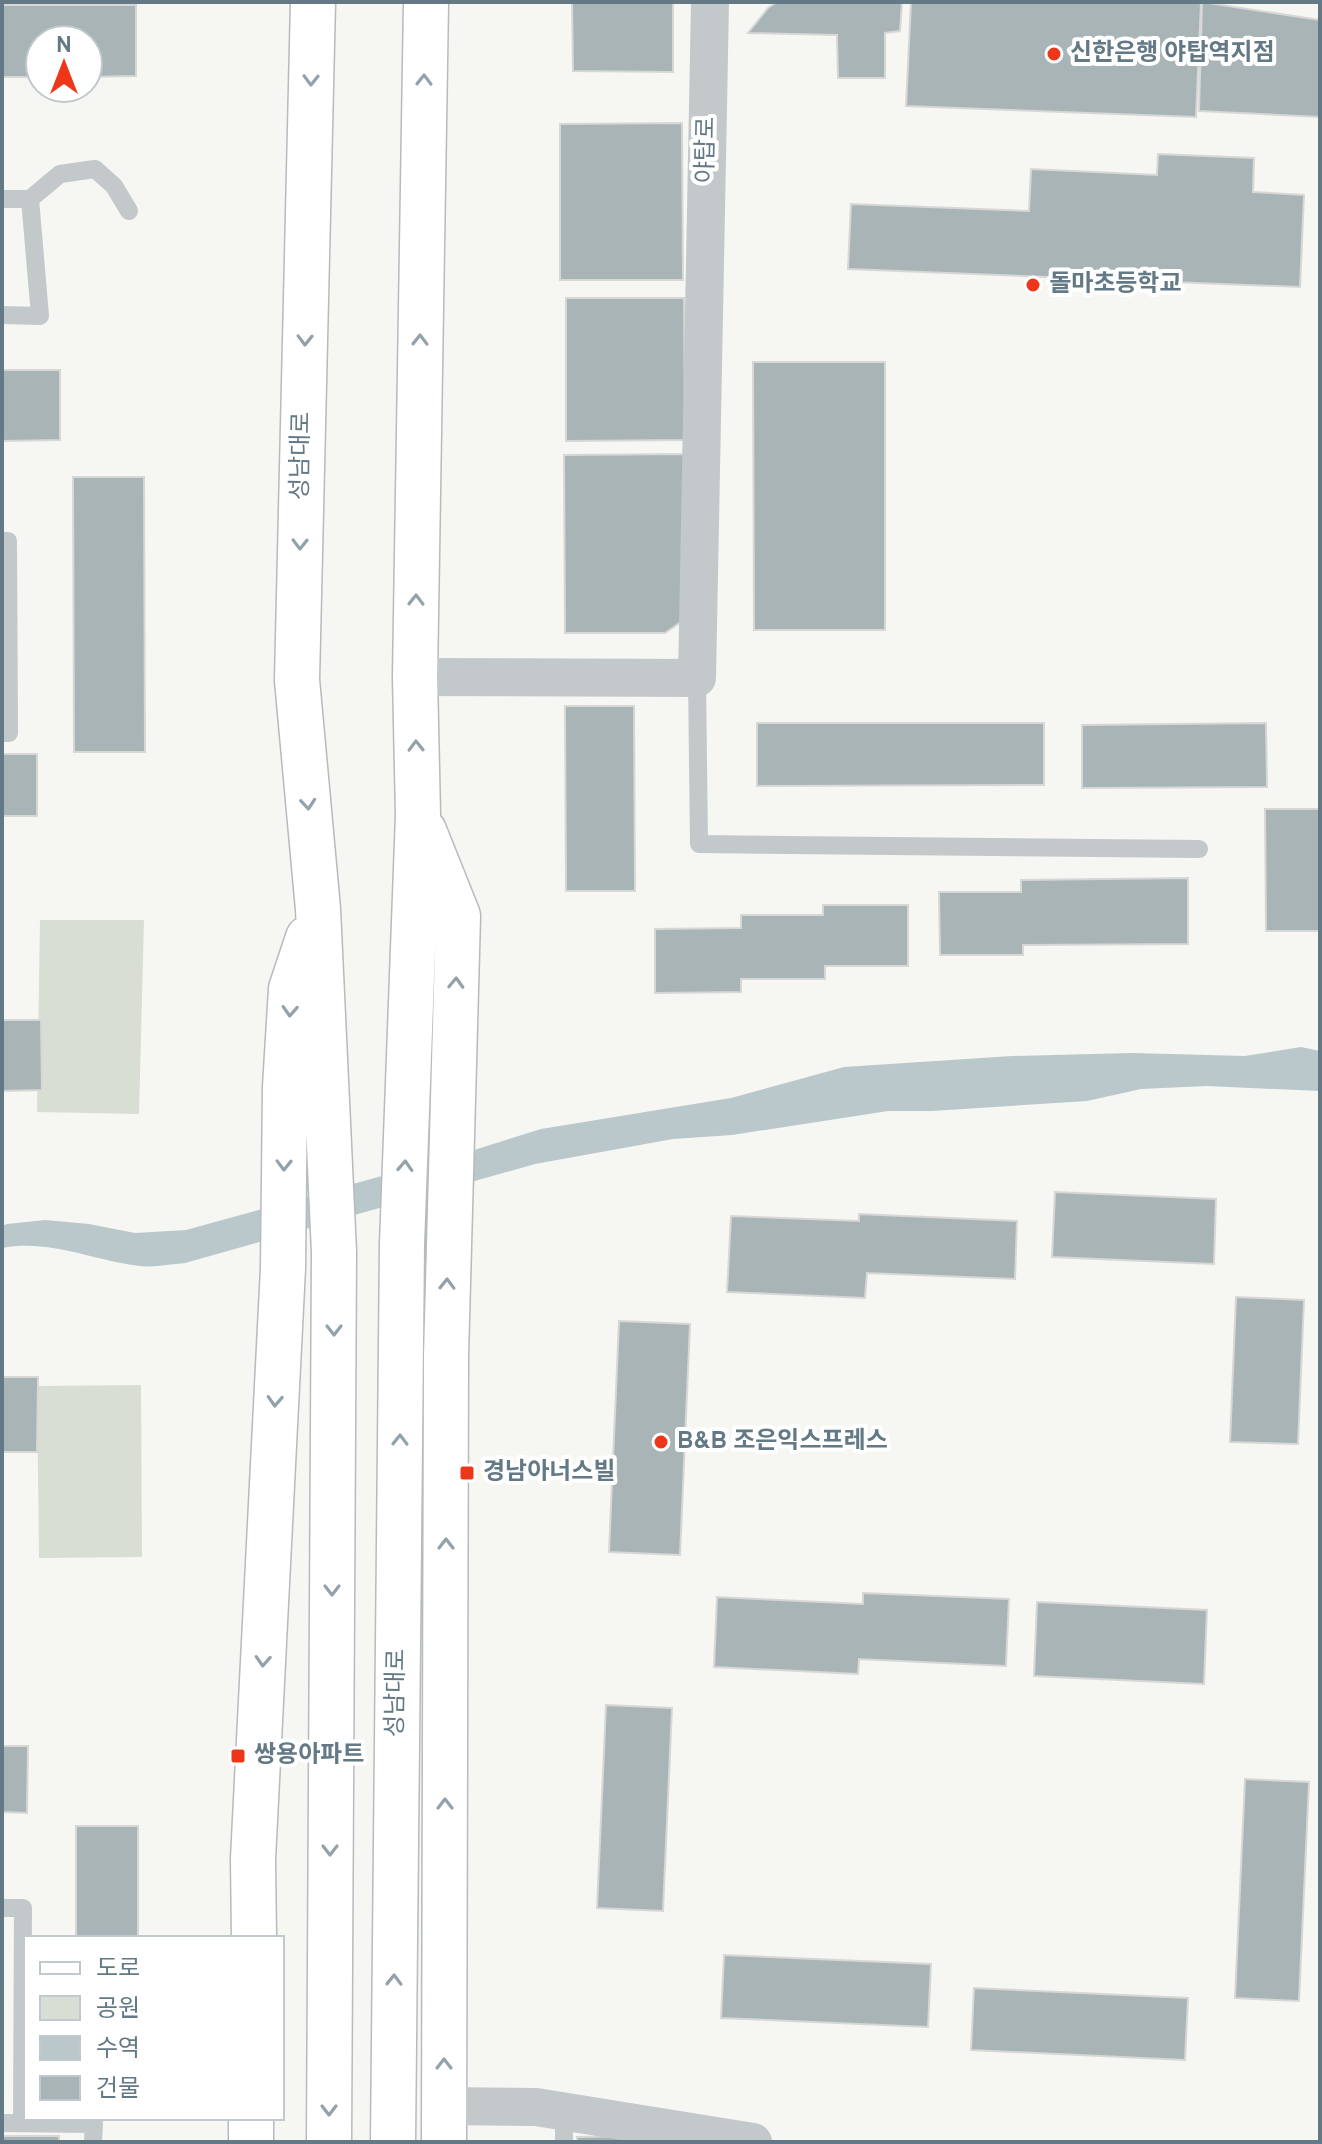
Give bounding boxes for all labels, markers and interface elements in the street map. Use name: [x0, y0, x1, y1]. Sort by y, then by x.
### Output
north arrow: [24, 24, 104, 104]
text: N: [56, 33, 72, 60]
place label: 신한은행 야탑역지점: [1070, 39, 1275, 69]
marker: 신한은행 야탑역지점: [1045, 45, 1063, 63]
one-way arrow: [416, 73, 433, 86]
one-way arrow: [302, 74, 320, 87]
street label: 야탑로: [691, 117, 723, 183]
place label: 돌마초등학교: [1049, 270, 1181, 300]
marker: 돌마초등학교: [1024, 276, 1042, 294]
one-way arrow: [411, 333, 429, 346]
one-way arrow: [296, 334, 314, 347]
street label: 성남대로: [286, 412, 318, 500]
one-way arrow: [292, 538, 309, 551]
one-way arrow: [407, 593, 425, 606]
one-way arrow: [408, 739, 425, 752]
one-way arrow: [300, 798, 317, 811]
one-way arrow: [448, 976, 465, 989]
one-way arrow: [281, 1005, 298, 1018]
one-way arrow: [275, 1159, 293, 1172]
one-way arrow: [396, 1159, 413, 1172]
one-way arrow: [439, 1277, 456, 1290]
one-way arrow: [325, 1324, 343, 1337]
one-way arrow: [267, 1395, 284, 1408]
place label: B&B 조은익스프레스: [677, 1427, 888, 1457]
one-way arrow: [391, 1433, 408, 1446]
marker: B&B 조은익스프레스: [652, 1433, 670, 1451]
place label: 경남아너스빌: [483, 1458, 615, 1488]
marker: 경남아너스빌: [458, 1464, 476, 1482]
one-way arrow: [437, 1537, 455, 1550]
one-way arrow: [323, 1584, 341, 1597]
street label: 성남대로: [381, 1649, 413, 1737]
one-way arrow: [255, 1655, 272, 1668]
place label: 쌍용아파트: [254, 1741, 364, 1771]
marker: 쌍용아파트: [229, 1747, 247, 1765]
one-way arrow: [436, 1797, 454, 1810]
one-way arrow: [322, 1844, 339, 1857]
legend: [24, 1936, 284, 2120]
text: 도로: [96, 1955, 140, 1985]
one-way arrow: [385, 1973, 403, 1986]
text: 공원: [96, 1995, 140, 2025]
text: 수역: [96, 2035, 140, 2065]
one-way arrow: [435, 2057, 453, 2070]
text: 건물: [96, 2075, 140, 2105]
one-way arrow: [320, 2104, 338, 2117]

